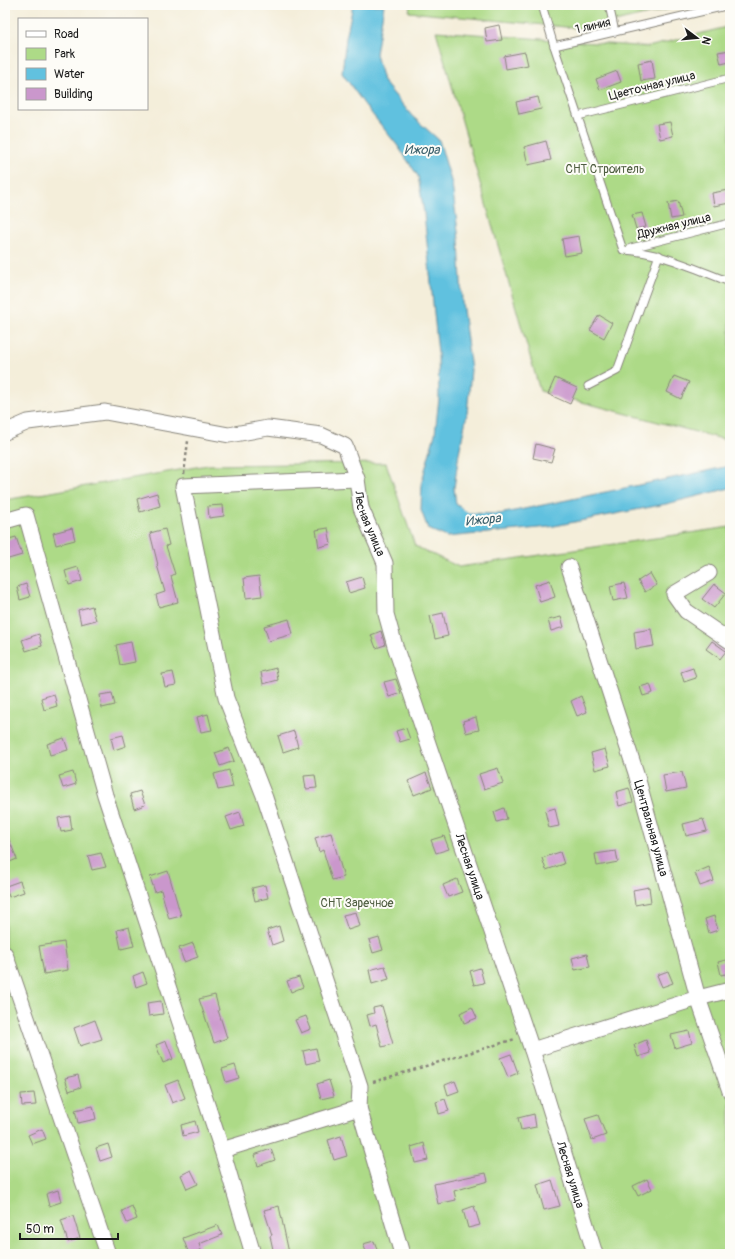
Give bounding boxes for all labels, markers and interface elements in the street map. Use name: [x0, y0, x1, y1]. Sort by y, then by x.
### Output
street label: 1 линия: [574, 15, 613, 37]
legend: [18, 18, 148, 110]
north arrow: [677, 18, 717, 58]
text: Road: [54, 27, 79, 42]
text: N: [699, 35, 713, 47]
text: Park: [54, 47, 75, 62]
text: Water: [54, 67, 85, 82]
street label: Цветочная улица: [607, 68, 697, 104]
text: Building: [54, 87, 93, 102]
water label: Ижора: [404, 142, 441, 158]
park label: СНТ Строитель: [566, 162, 644, 177]
street label: Дружная улица: [635, 210, 713, 243]
street label: Лесная улица: [351, 489, 389, 559]
water label: Ижора: [465, 510, 502, 530]
street label: Центральная улица: [631, 778, 672, 879]
street label: Лесная улица: [451, 831, 488, 902]
park label: СНТ Заречное: [320, 896, 394, 911]
street label: Лесная улица: [553, 1138, 588, 1210]
scale bar: [20, 1215, 118, 1241]
text: 50 m: [26, 1222, 54, 1237]

